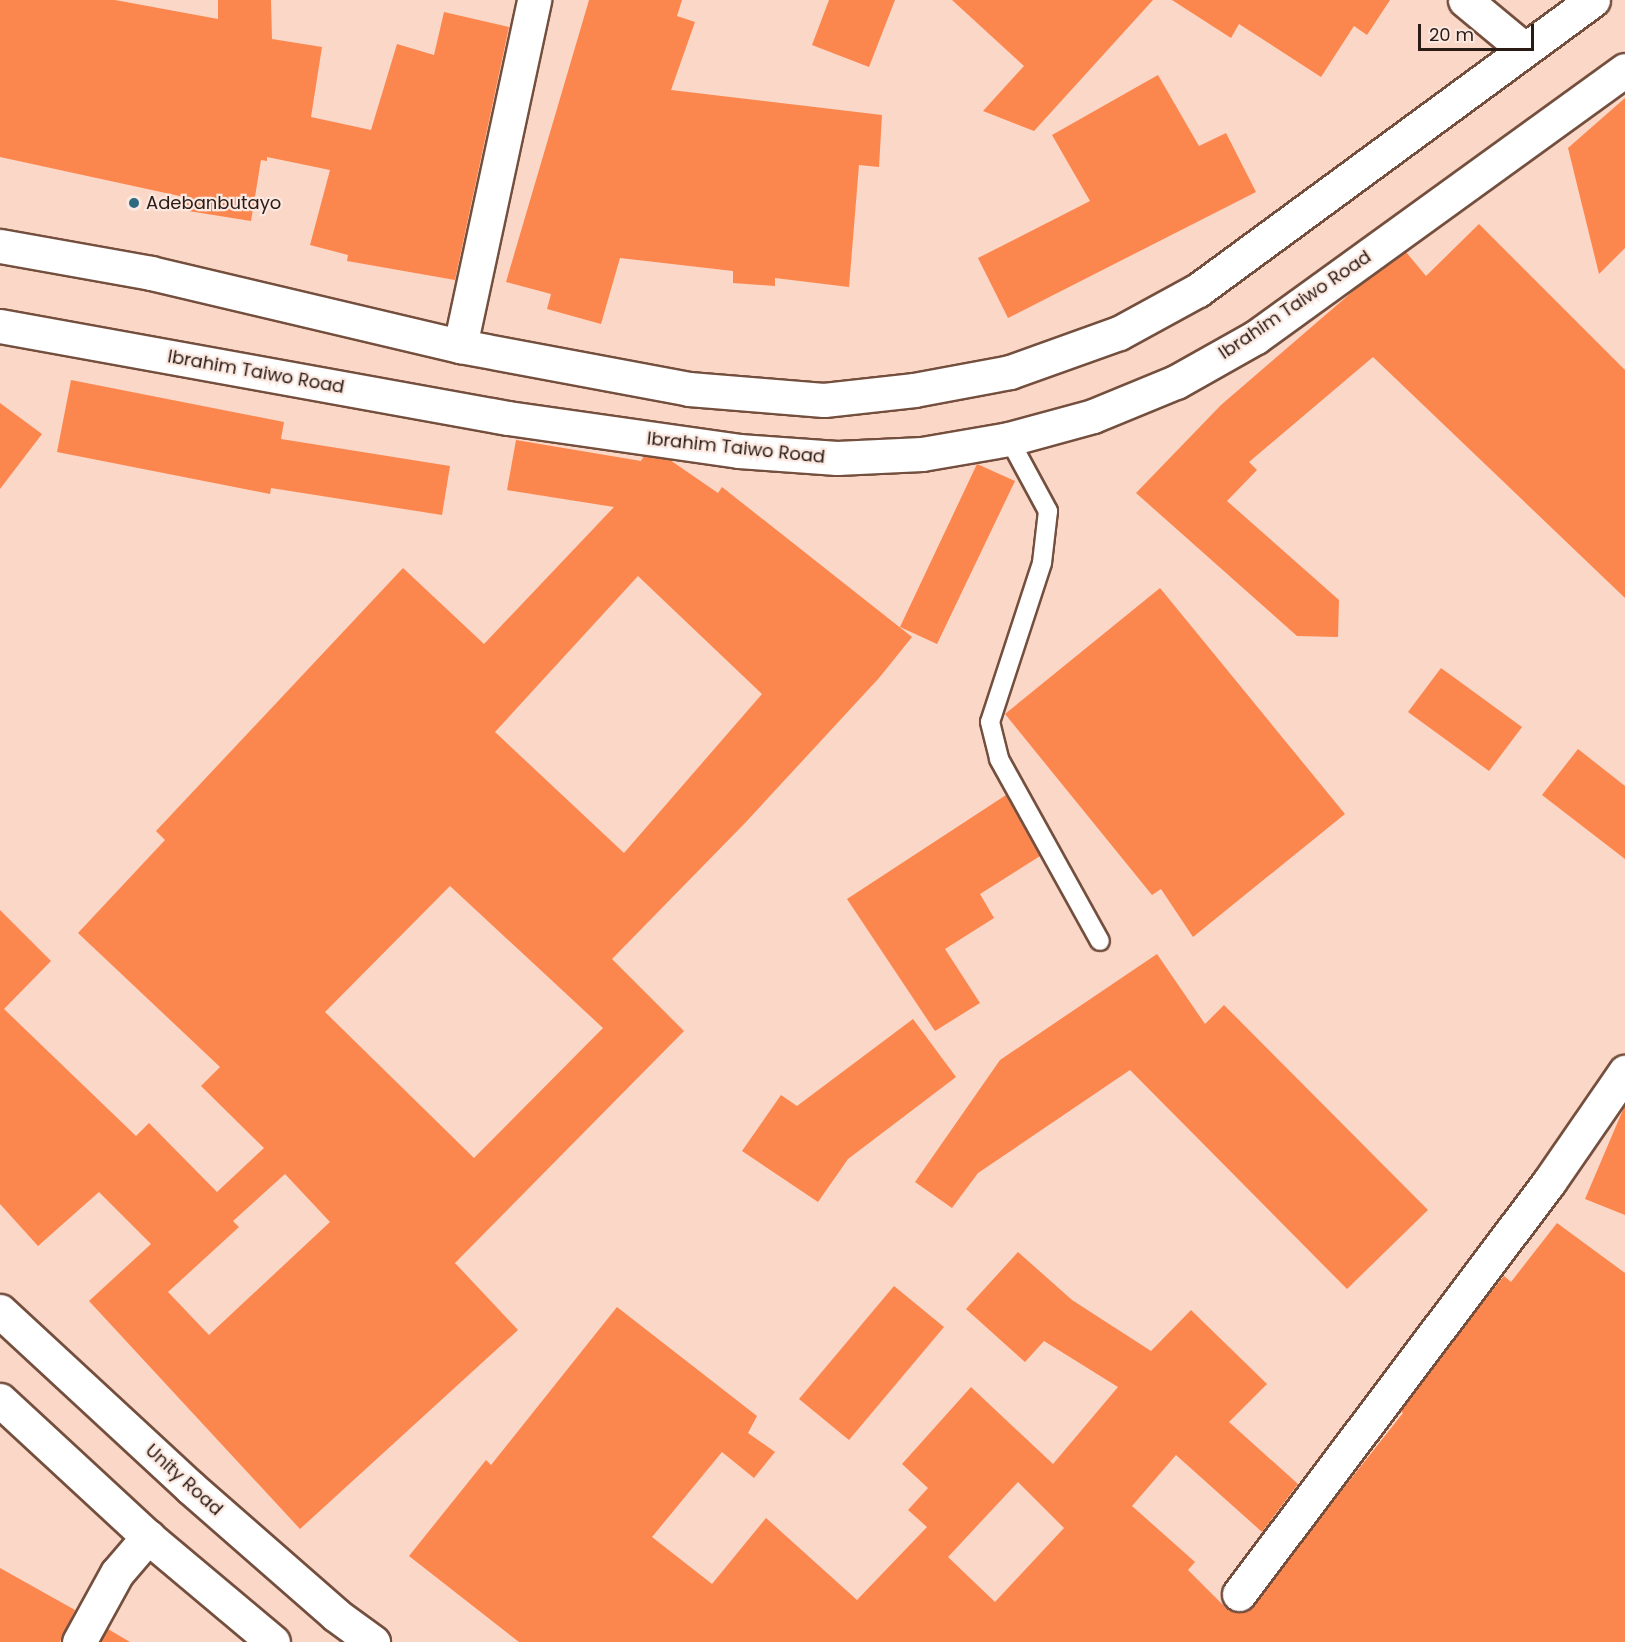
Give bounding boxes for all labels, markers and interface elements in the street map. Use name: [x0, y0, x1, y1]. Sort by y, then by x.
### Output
scale bar: [1421, 12, 1536, 50]
text: 20 m: [1429, 22, 1474, 47]
place label: Adebanbutayo: [146, 192, 281, 214]
marker: Adebanbutayo: [127, 196, 141, 210]
street label: Ibrahim Taiwo Road: [1215, 246, 1375, 364]
street label: Ibrahim Taiwo Road: [166, 346, 346, 398]
street label: Ibrahim Taiwo Road: [646, 428, 826, 468]
street label: Unity Road: [141, 1440, 227, 1520]

